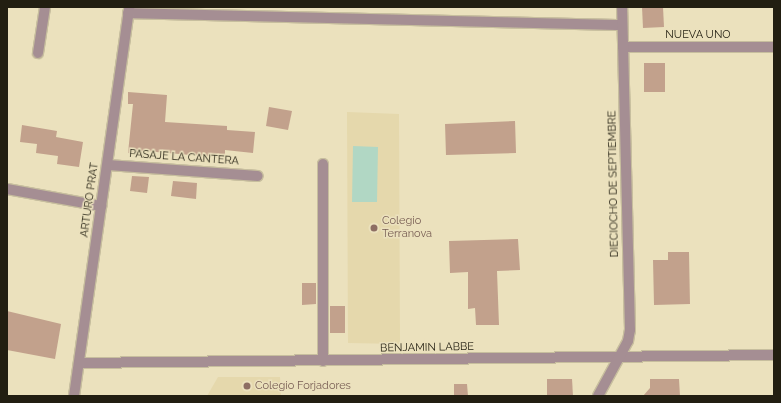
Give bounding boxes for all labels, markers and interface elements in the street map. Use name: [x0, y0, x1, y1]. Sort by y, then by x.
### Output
street label: NUEVA UNO: [665, 28, 731, 42]
street label: DIECIOCHO DE SEPTIEMBRE: [606, 110, 622, 258]
street label: PASAJE LA CANTERA: [128, 148, 240, 168]
street label: ARTURO PRAT: [78, 162, 102, 238]
place label: Colegio Terranova: [382, 215, 432, 241]
marker: Colegio Terranova: [369, 223, 379, 233]
street label: BENJAMIN LABBE: [380, 341, 474, 355]
place label: Colegio Forjadores: [255, 379, 351, 393]
marker: Colegio Forjadores: [242, 381, 252, 391]

